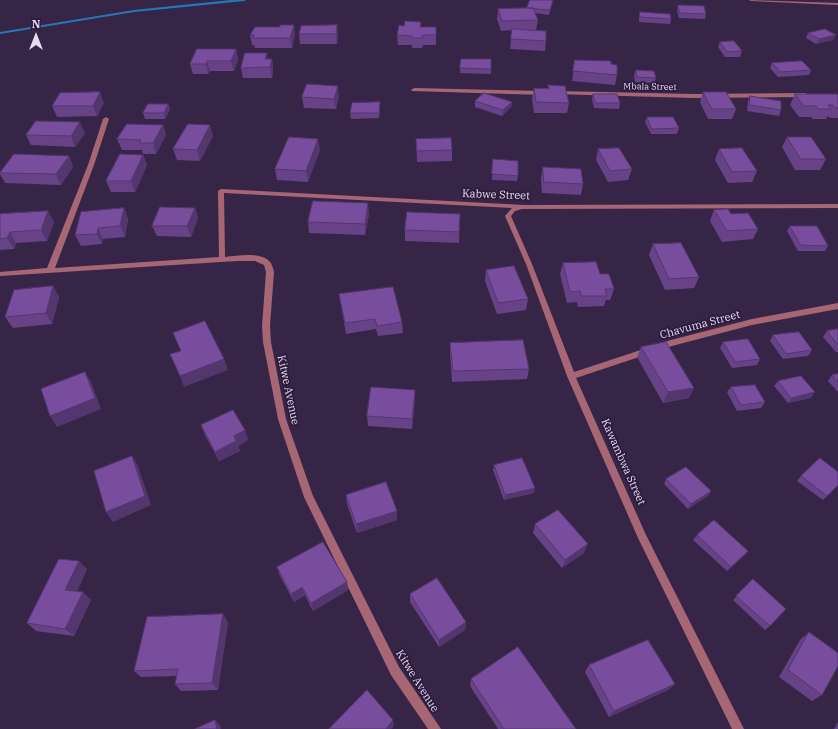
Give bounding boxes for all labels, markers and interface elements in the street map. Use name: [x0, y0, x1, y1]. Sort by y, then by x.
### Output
north arrow: [16, 16, 56, 56]
text: N: [32, 17, 40, 31]
street label: Mbala Street: [623, 81, 677, 93]
street label: Kabwe Street: [462, 187, 530, 203]
street label: Chavuma Street: [658, 308, 742, 342]
street label: Kitwe Avenue: [274, 354, 302, 426]
street label: Kawambwa Street: [598, 417, 648, 507]
street label: Kitwe Avenue: [393, 648, 441, 714]

